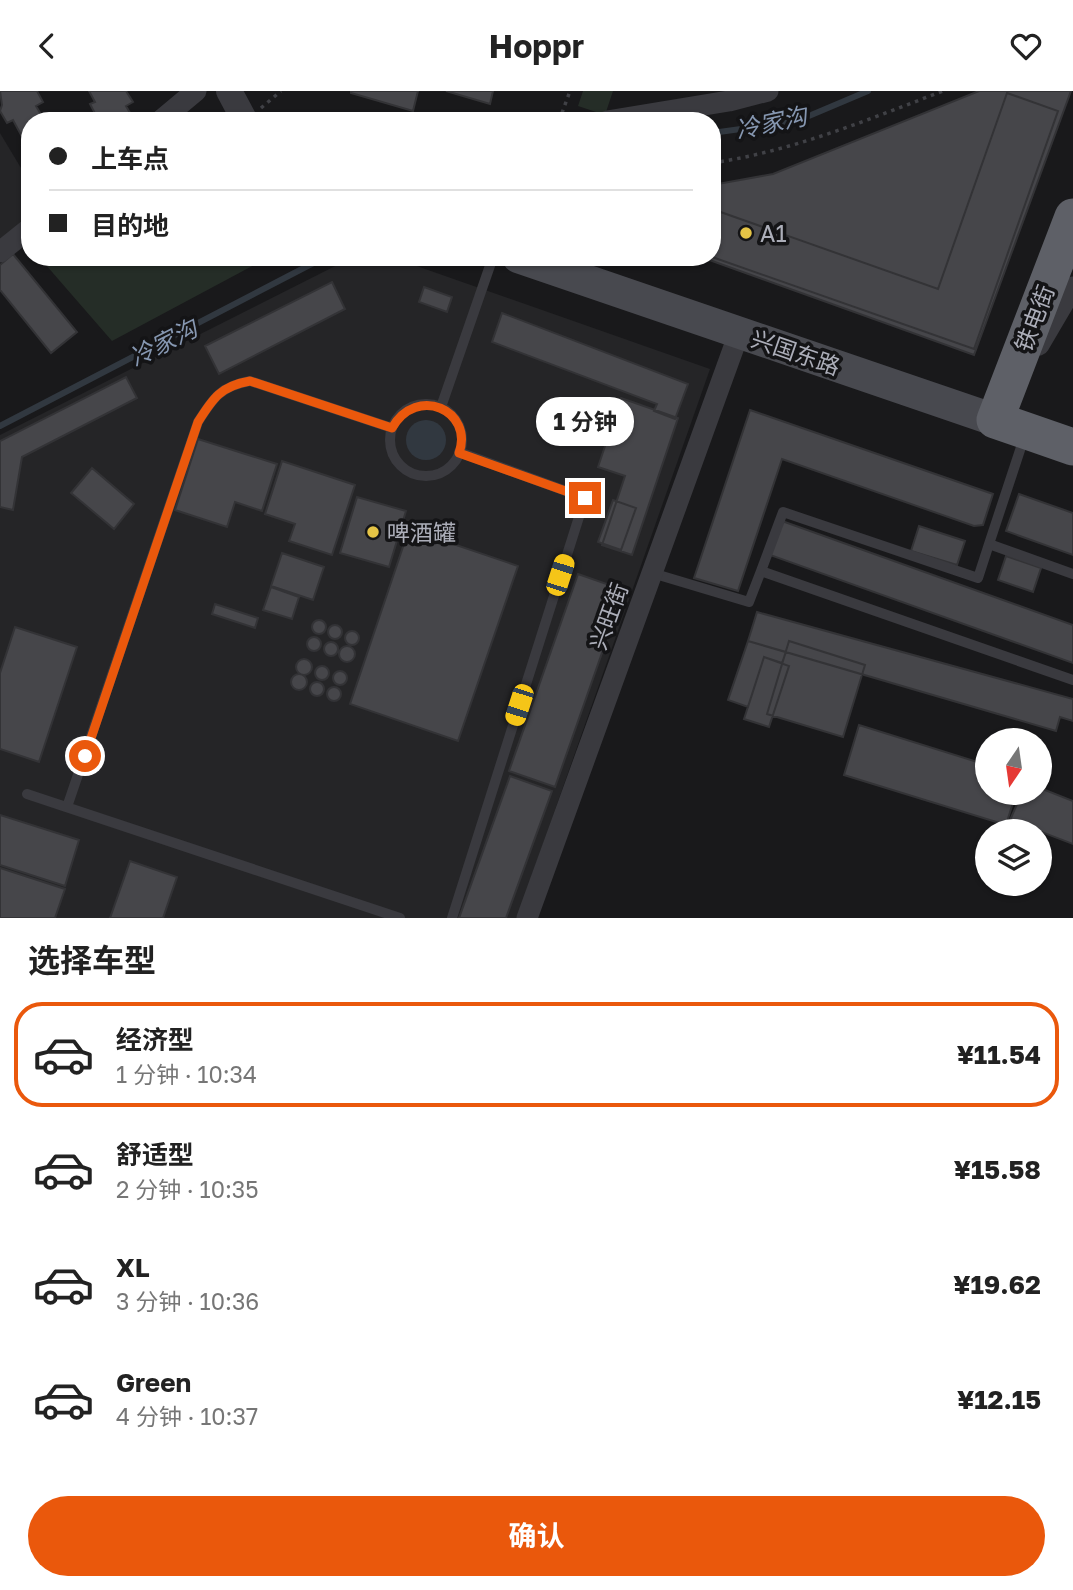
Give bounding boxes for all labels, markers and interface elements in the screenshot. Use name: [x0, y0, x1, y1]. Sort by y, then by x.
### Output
icon: back: [28, 27, 66, 65]
text: Hoppr: [489, 27, 584, 65]
icon: heart: [1007, 27, 1045, 65]
water label: 冷家沟: [733, 100, 812, 144]
text: 上车点: [91, 143, 169, 174]
text: 目的地: [91, 210, 169, 241]
place label: A1: [760, 219, 787, 247]
marker: A1: [738, 225, 754, 241]
street label: 铁电街: [1009, 281, 1059, 355]
water label: 冷家沟: [124, 311, 204, 371]
street label: 兴国东路: [748, 324, 844, 380]
callout: 1 分钟: [536, 397, 634, 445]
text: 1 分钟: [553, 407, 617, 435]
route end: [569, 482, 601, 514]
place label: 啤酒罐: [387, 518, 456, 546]
marker: 啤酒罐: [365, 524, 381, 540]
car: [544, 552, 577, 598]
street label: 兴旺街: [583, 579, 633, 653]
car: [503, 682, 536, 728]
north arrow: [975, 728, 1052, 805]
map controls: [975, 728, 1052, 896]
route start: [69, 740, 101, 772]
button: layers: [975, 819, 1052, 896]
text: 选择车型: [28, 941, 156, 979]
icon: car: [32, 1023, 95, 1086]
text: 经济型: [116, 1024, 194, 1055]
text: ¥11.54: [957, 1039, 1041, 1070]
text: 1 分钟 · 10:34: [116, 1060, 257, 1088]
icon: car: [32, 1138, 95, 1201]
text: 舒适型: [116, 1139, 194, 1170]
text: ¥15.58: [954, 1154, 1041, 1185]
text: 2 分钟 · 10:35: [116, 1175, 259, 1203]
text: XL: [116, 1252, 150, 1283]
icon: car: [32, 1253, 95, 1316]
text: ¥19.62: [953, 1269, 1041, 1300]
text: 3 分钟 · 10:36: [116, 1287, 259, 1315]
text: Green: [116, 1367, 191, 1398]
icon: car: [32, 1368, 95, 1431]
text: ¥12.15: [957, 1384, 1041, 1415]
text: 4 分钟 · 10:37: [116, 1402, 258, 1430]
button: 确认: [28, 1496, 1045, 1576]

